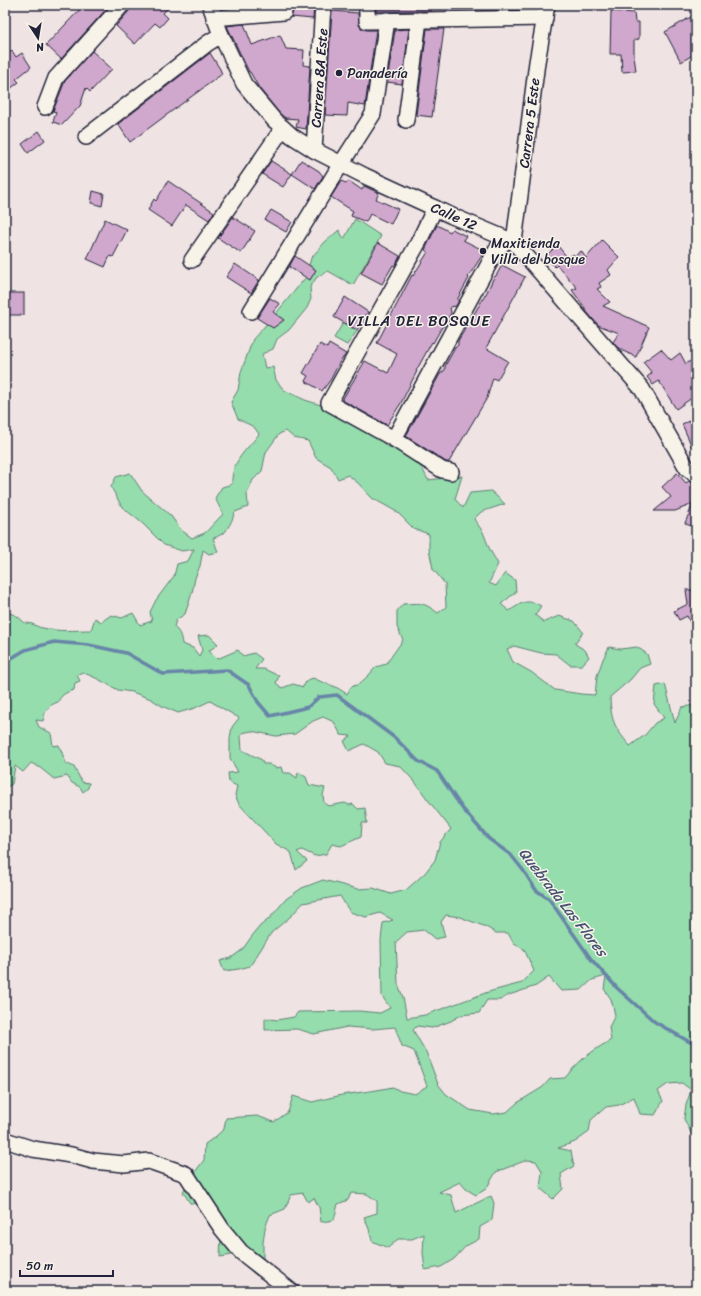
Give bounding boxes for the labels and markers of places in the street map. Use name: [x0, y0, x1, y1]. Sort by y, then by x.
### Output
place label: Panadería: [347, 61, 408, 86]
marker: Panadería: [334, 68, 344, 78]
place label: Maxitienda Villa del bosque: [491, 231, 585, 272]
marker: Maxitienda Villa del bosque: [478, 246, 488, 256]

